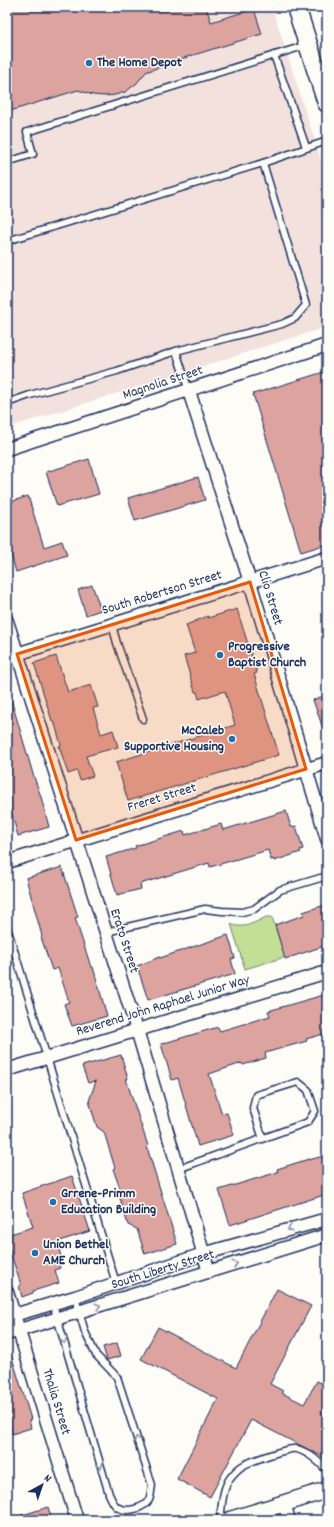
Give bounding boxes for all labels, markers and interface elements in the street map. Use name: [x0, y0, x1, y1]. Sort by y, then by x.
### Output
place label: The Home Depot: [97, 53, 183, 73]
marker: The Home Depot: [84, 58, 94, 68]
street label: Magnolia Street: [120, 361, 206, 405]
street label: South Robertson Street: [99, 565, 225, 621]
street label: Clio Street: [252, 568, 288, 628]
place label: Progressive Baptist Church: [228, 637, 307, 673]
marker: Progressive Baptist Church: [215, 650, 225, 660]
place label: McCaleb Supportive Housing: [124, 721, 224, 757]
marker: McCaleb Supportive Housing: [227, 734, 237, 744]
street label: Freret Street: [125, 778, 199, 818]
street label: Erato Street: [104, 906, 144, 976]
street label: Reverend John Raphael Junior Way: [74, 970, 253, 1042]
place label: Grrene-Primm Education Building: [61, 1184, 156, 1220]
marker: Grrene-Primm Education Building: [48, 1197, 58, 1207]
one-way arrow: [286, 1224, 293, 1233]
place label: Union Bethel AME Church: [43, 1235, 109, 1271]
street label: South Liberty Street: [109, 1245, 217, 1295]
marker: Union Bethel AME Church: [30, 1248, 40, 1258]
one-way arrow: [232, 1260, 239, 1268]
one-way arrow: [94, 1302, 101, 1311]
one-way arrow: [59, 1337, 68, 1344]
street label: Thalia Street: [36, 1366, 76, 1438]
one-way arrow: [133, 1436, 142, 1443]
one-way arrow: [95, 1462, 104, 1469]
north arrow: [22, 1465, 62, 1505]
text: N: [40, 1471, 55, 1487]

